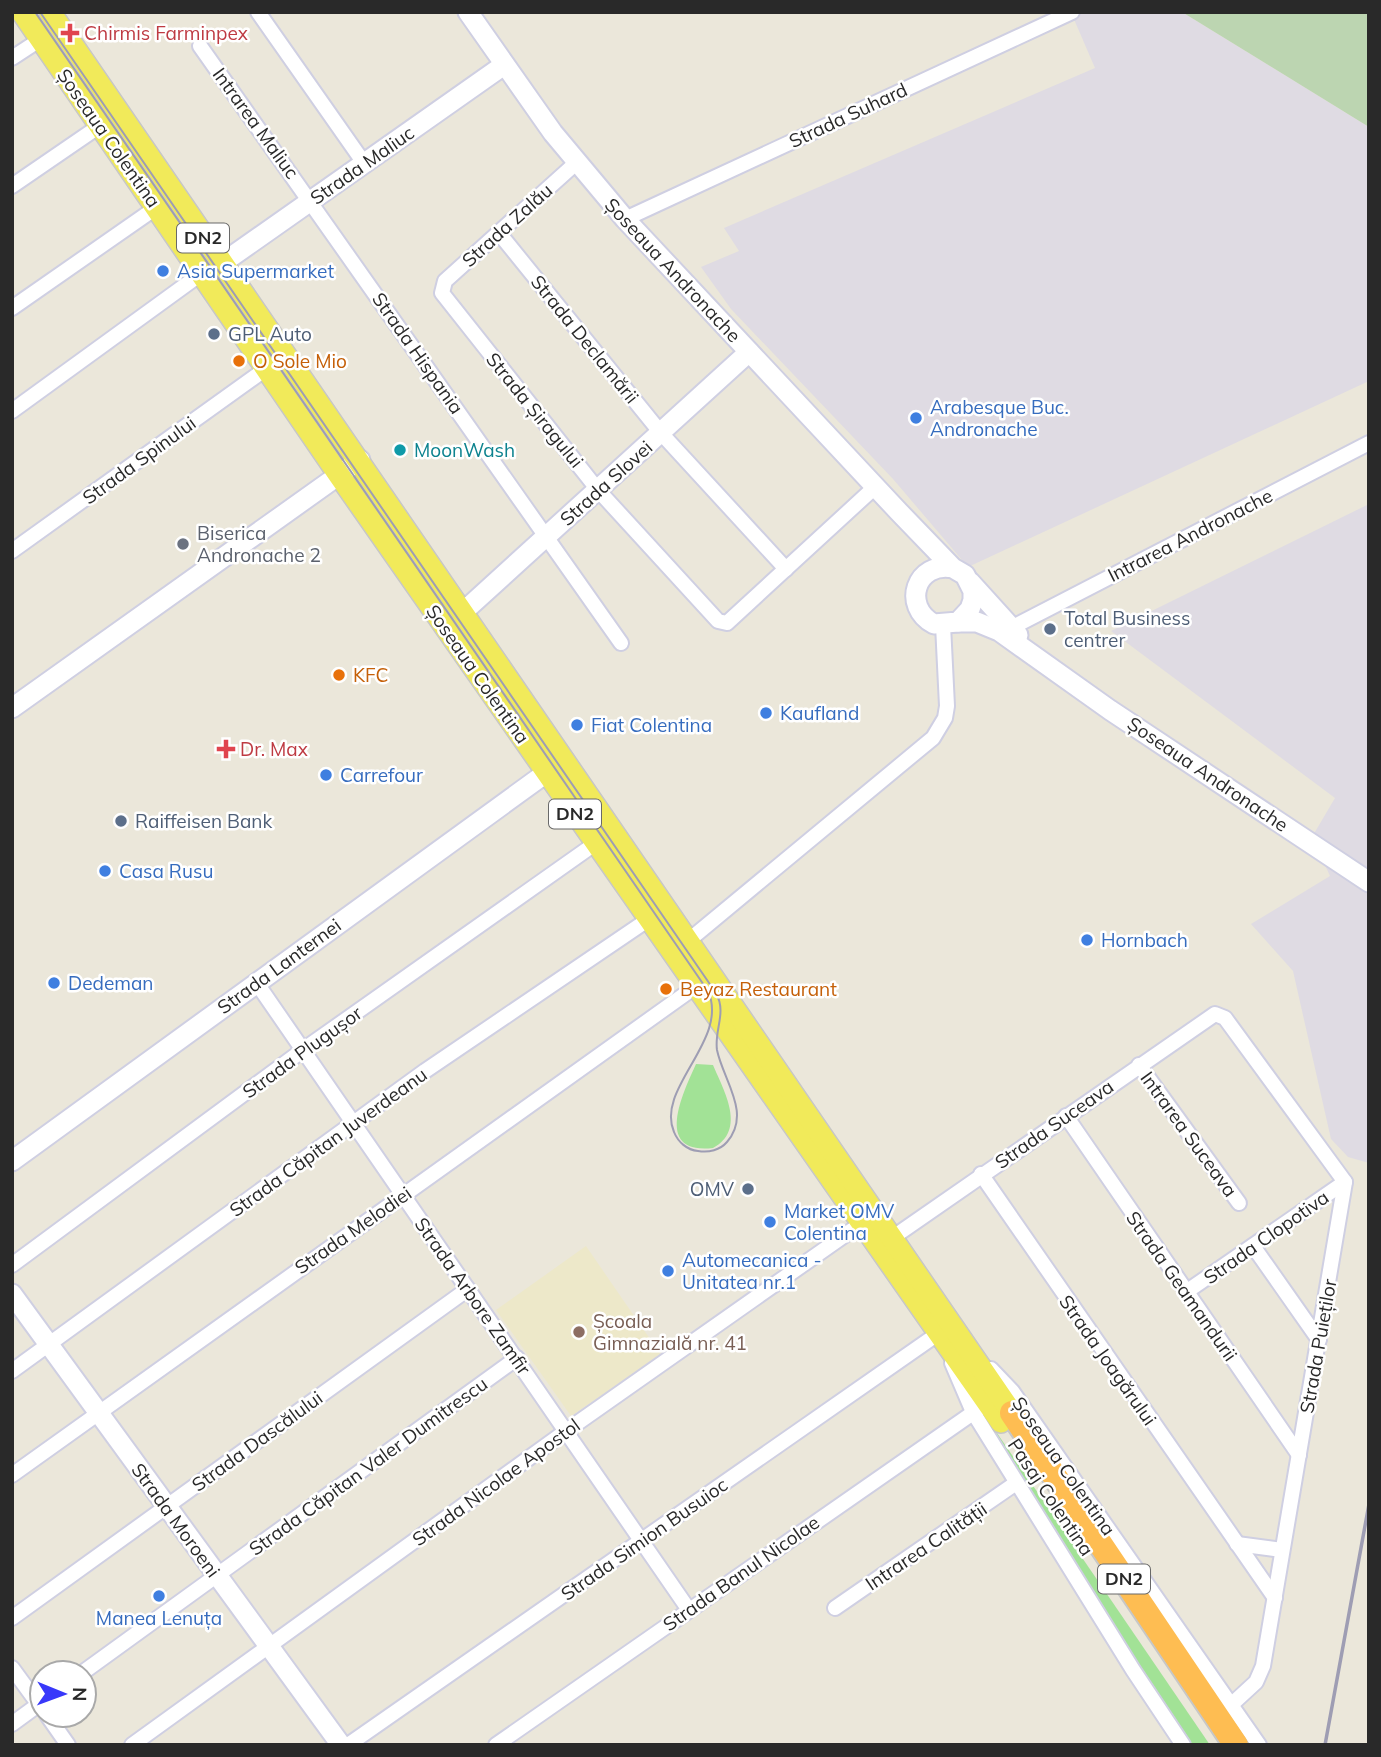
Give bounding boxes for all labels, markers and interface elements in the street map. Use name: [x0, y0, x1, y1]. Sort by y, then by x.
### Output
place label: Chirmis Farminpex: [84, 21, 248, 45]
marker: Chirmis Farminpex: [62, 25, 78, 41]
street label: Intrarea Maliuc: [208, 63, 304, 183]
street label: Șoseaua Colentina: [51, 64, 166, 213]
street label: Strada Suhard: [785, 77, 911, 153]
street label: Strada Maliuc: [305, 120, 419, 210]
street label: Strada Zalău: [457, 178, 557, 272]
street label: Șoseaua Andronache: [599, 193, 746, 348]
road number: DN2: [177, 224, 229, 252]
place label: Asia Supermarket: [177, 259, 334, 283]
marker: Asia Supermarket: [155, 263, 171, 279]
street label: Strada Declamării: [526, 270, 644, 408]
street label: Strada Hispania: [367, 288, 469, 418]
place label: GPL Auto: [228, 322, 312, 346]
marker: GPL Auto: [206, 326, 222, 342]
street label: Strada Șiragului: [480, 348, 589, 473]
place label: O Sole Mio: [253, 349, 347, 373]
marker: O Sole Mio: [231, 353, 247, 369]
place label: Arabesque Buc. Andronache: [930, 395, 1069, 441]
marker: Arabesque Buc. Andronache: [908, 410, 924, 426]
street label: Strada Spinului: [78, 411, 200, 509]
street label: Strada Slovei: [555, 435, 657, 531]
place label: MoonWash: [414, 438, 515, 462]
marker: MoonWash: [392, 442, 408, 458]
street label: Intrarea Andronache: [1104, 483, 1276, 587]
place label: Biserica Andronache 2: [197, 521, 321, 567]
marker: Biserica Andronache 2: [175, 536, 191, 552]
street label: Șoseaua Colentina: [420, 600, 535, 749]
place label: Total Business centrer: [1064, 606, 1190, 652]
marker: Total Business centrer: [1042, 621, 1058, 637]
place label: KFC: [353, 663, 388, 687]
marker: KFC: [331, 667, 347, 683]
place label: Kaufland: [780, 701, 859, 725]
marker: Kaufland: [758, 705, 774, 721]
street label: Șoseaua Andronache: [1123, 711, 1293, 838]
place label: Fiat Colentina: [591, 713, 712, 737]
marker: Fiat Colentina: [569, 717, 585, 733]
place label: Dr. Max: [240, 737, 308, 761]
marker: Dr. Max: [218, 741, 234, 757]
place label: Carrefour: [340, 763, 423, 787]
marker: Carrefour: [318, 767, 334, 783]
road number: DN2: [549, 800, 601, 828]
place label: Raiffeisen Bank: [135, 809, 272, 833]
marker: Raiffeisen Bank: [113, 813, 129, 829]
place label: Casa Rusu: [119, 859, 213, 883]
marker: Casa Rusu: [97, 863, 113, 879]
street label: Strada Lanternei: [212, 913, 346, 1019]
place label: Hornbach: [1101, 928, 1188, 952]
marker: Hornbach: [1079, 932, 1095, 948]
place label: Dedeman: [68, 971, 153, 995]
marker: Dedeman: [46, 975, 62, 991]
place label: Beyaz Restaurant: [680, 977, 837, 1001]
marker: Beyaz Restaurant: [658, 981, 674, 997]
street label: Strada Plugușor: [238, 1001, 367, 1104]
street label: Strada Căpitan Juverdeanu: [225, 1062, 431, 1222]
street label: Intrarea Suceava: [1135, 1067, 1243, 1201]
street label: Strada Suceava: [990, 1074, 1118, 1174]
place label: OMV: [690, 1177, 735, 1201]
street label: Strada Melodiei: [290, 1181, 416, 1279]
marker: OMV: [740, 1181, 756, 1197]
street label: Strada Clopotiva: [1199, 1185, 1333, 1289]
place label: Market OMV Colentina: [784, 1199, 895, 1245]
street label: Strada Geamandurii: [1121, 1206, 1243, 1366]
street label: Strada Arbore Zamfir: [410, 1213, 536, 1379]
marker: Market OMV Colentina: [762, 1214, 778, 1230]
place label: Automecanica - Unitatea nr.1: [682, 1248, 822, 1294]
marker: Automecanica - Unitatea nr.1: [660, 1263, 676, 1279]
street label: Strada Puieților: [1294, 1277, 1343, 1415]
street label: Strada Joagărului: [1054, 1290, 1162, 1430]
place label: Școala Gimnazială nr. 41: [593, 1309, 747, 1355]
marker: Școala Gimnazială nr. 41: [571, 1324, 587, 1340]
street label: Strada Căpitan Valer Dumitrescu: [244, 1371, 492, 1561]
street label: Strada Dascălului: [187, 1386, 327, 1496]
street label: Șoseaua Colentina: [1006, 1392, 1121, 1541]
street label: Strada Nicolae Apostol: [407, 1413, 585, 1551]
street label: Pasaj Colentina: [1003, 1434, 1099, 1560]
street label: Strada Moroeni: [127, 1458, 225, 1582]
street label: Strada Simion Busuioc: [556, 1472, 732, 1606]
street label: Intrarea Calității: [861, 1497, 992, 1596]
street label: Strada Banul Nicolae: [658, 1510, 824, 1636]
road number: DN2: [1098, 1564, 1150, 1594]
marker: Manea Lenuța: [151, 1588, 167, 1604]
place label: Manea Lenuța: [96, 1606, 222, 1631]
north arrow: [28, 1659, 98, 1729]
text: N: [68, 1687, 92, 1702]

